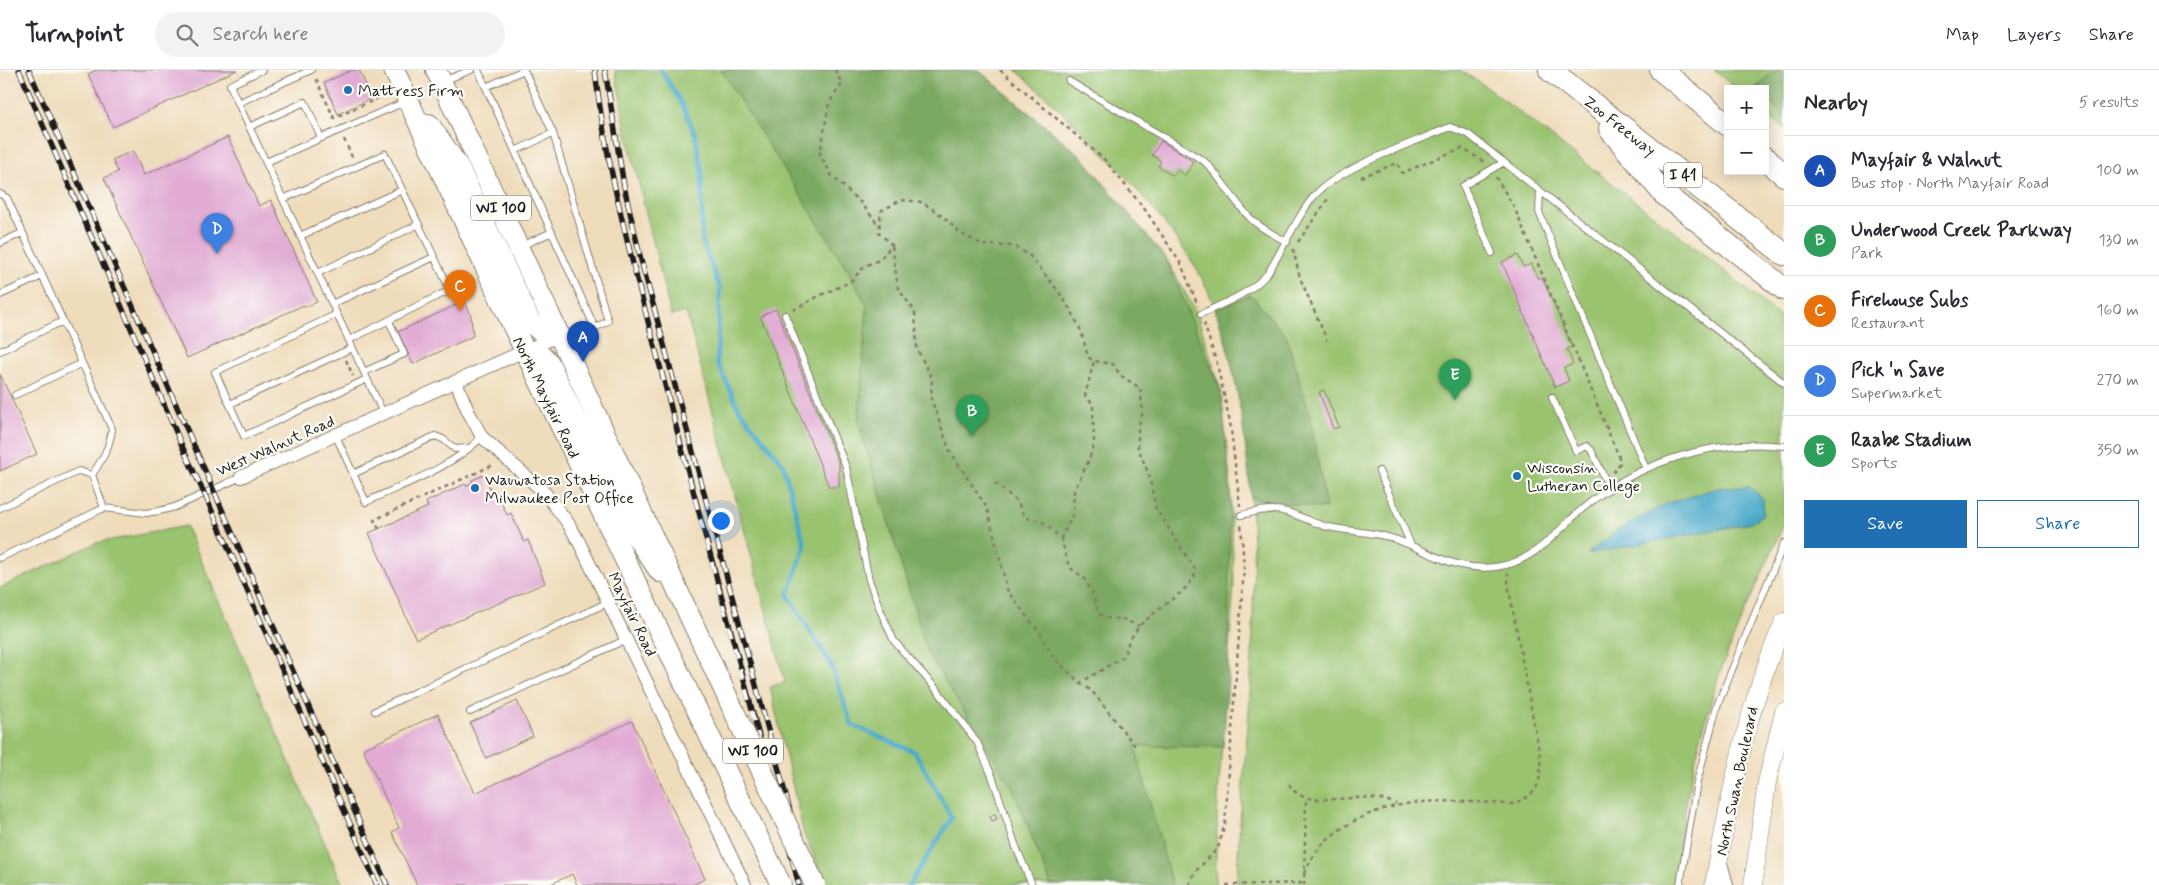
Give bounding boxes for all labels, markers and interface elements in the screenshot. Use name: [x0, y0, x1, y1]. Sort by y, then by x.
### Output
search box: [155, 12, 505, 57]
text: Turnpoint: [25, 19, 125, 50]
icon: search: [173, 21, 201, 49]
text: Search here: [213, 22, 308, 47]
text: Map: [1946, 23, 1979, 47]
text: Layers: [2007, 23, 2061, 47]
text: Share: [2089, 23, 2134, 47]
place label: Mattress Firm: [358, 81, 464, 102]
marker: Mattress Firm: [342, 84, 354, 96]
map controls: [1724, 85, 1769, 175]
button: +: [1724, 85, 1769, 130]
text: Nearby: [1804, 89, 1868, 117]
street label: Zoo Freeway: [1578, 91, 1660, 161]
text: 5 results: [2079, 92, 2139, 113]
button: −: [1724, 130, 1769, 175]
text: Mayfair & Walnut: [1851, 148, 2002, 173]
text: A: [1815, 160, 1825, 181]
text: 100 m: [2096, 160, 2139, 181]
road number: I 41: [1664, 162, 1702, 188]
text: Bus stop · North Mayfair Road: [1851, 173, 2049, 194]
road number: WI 100: [471, 196, 531, 220]
pin: D: [201, 213, 233, 254]
text: Underwood Creek Parkway: [1851, 218, 2072, 243]
text: B: [1815, 230, 1825, 251]
text: 130 m: [2098, 230, 2139, 251]
text: Park: [1851, 243, 1883, 264]
pin: C: [444, 270, 476, 311]
text: Firehouse Subs: [1851, 288, 1968, 313]
text: C: [1814, 300, 1826, 321]
text: 160 m: [2096, 300, 2139, 321]
text: Restaurant: [1851, 313, 1925, 334]
pin: A: [567, 321, 599, 362]
street label: North Mayfair Road: [507, 333, 584, 462]
text: Pick 'n Save: [1851, 358, 1945, 383]
pin: E: [1439, 359, 1471, 400]
text: D: [1814, 370, 1826, 391]
text: 270 m: [2096, 370, 2139, 391]
text: Supermarket: [1851, 383, 1942, 404]
pin: B: [956, 395, 988, 436]
street label: West Walnut Road: [213, 411, 338, 482]
text: Raabe Stadium: [1851, 428, 1972, 453]
text: E: [1815, 440, 1825, 461]
text: 350 m: [2097, 440, 2139, 461]
text: Sports: [1851, 453, 1897, 474]
place label: Wisconsin Lutheran College: [1527, 458, 1640, 498]
place label: Wauwatosa Station Milwaukee Post Office: [485, 470, 634, 509]
marker: Wisconsin Lutheran College: [1511, 470, 1523, 482]
marker: Wauwatosa Station Milwaukee Post Office: [469, 482, 481, 494]
button: Save: [1804, 500, 1967, 548]
button: Share: [1977, 500, 2139, 548]
your location: [708, 508, 734, 534]
street label: Mayfair Road: [602, 569, 661, 660]
street label: North Swan Boulevard: [1711, 705, 1764, 858]
road number: WI 100: [723, 738, 783, 764]

